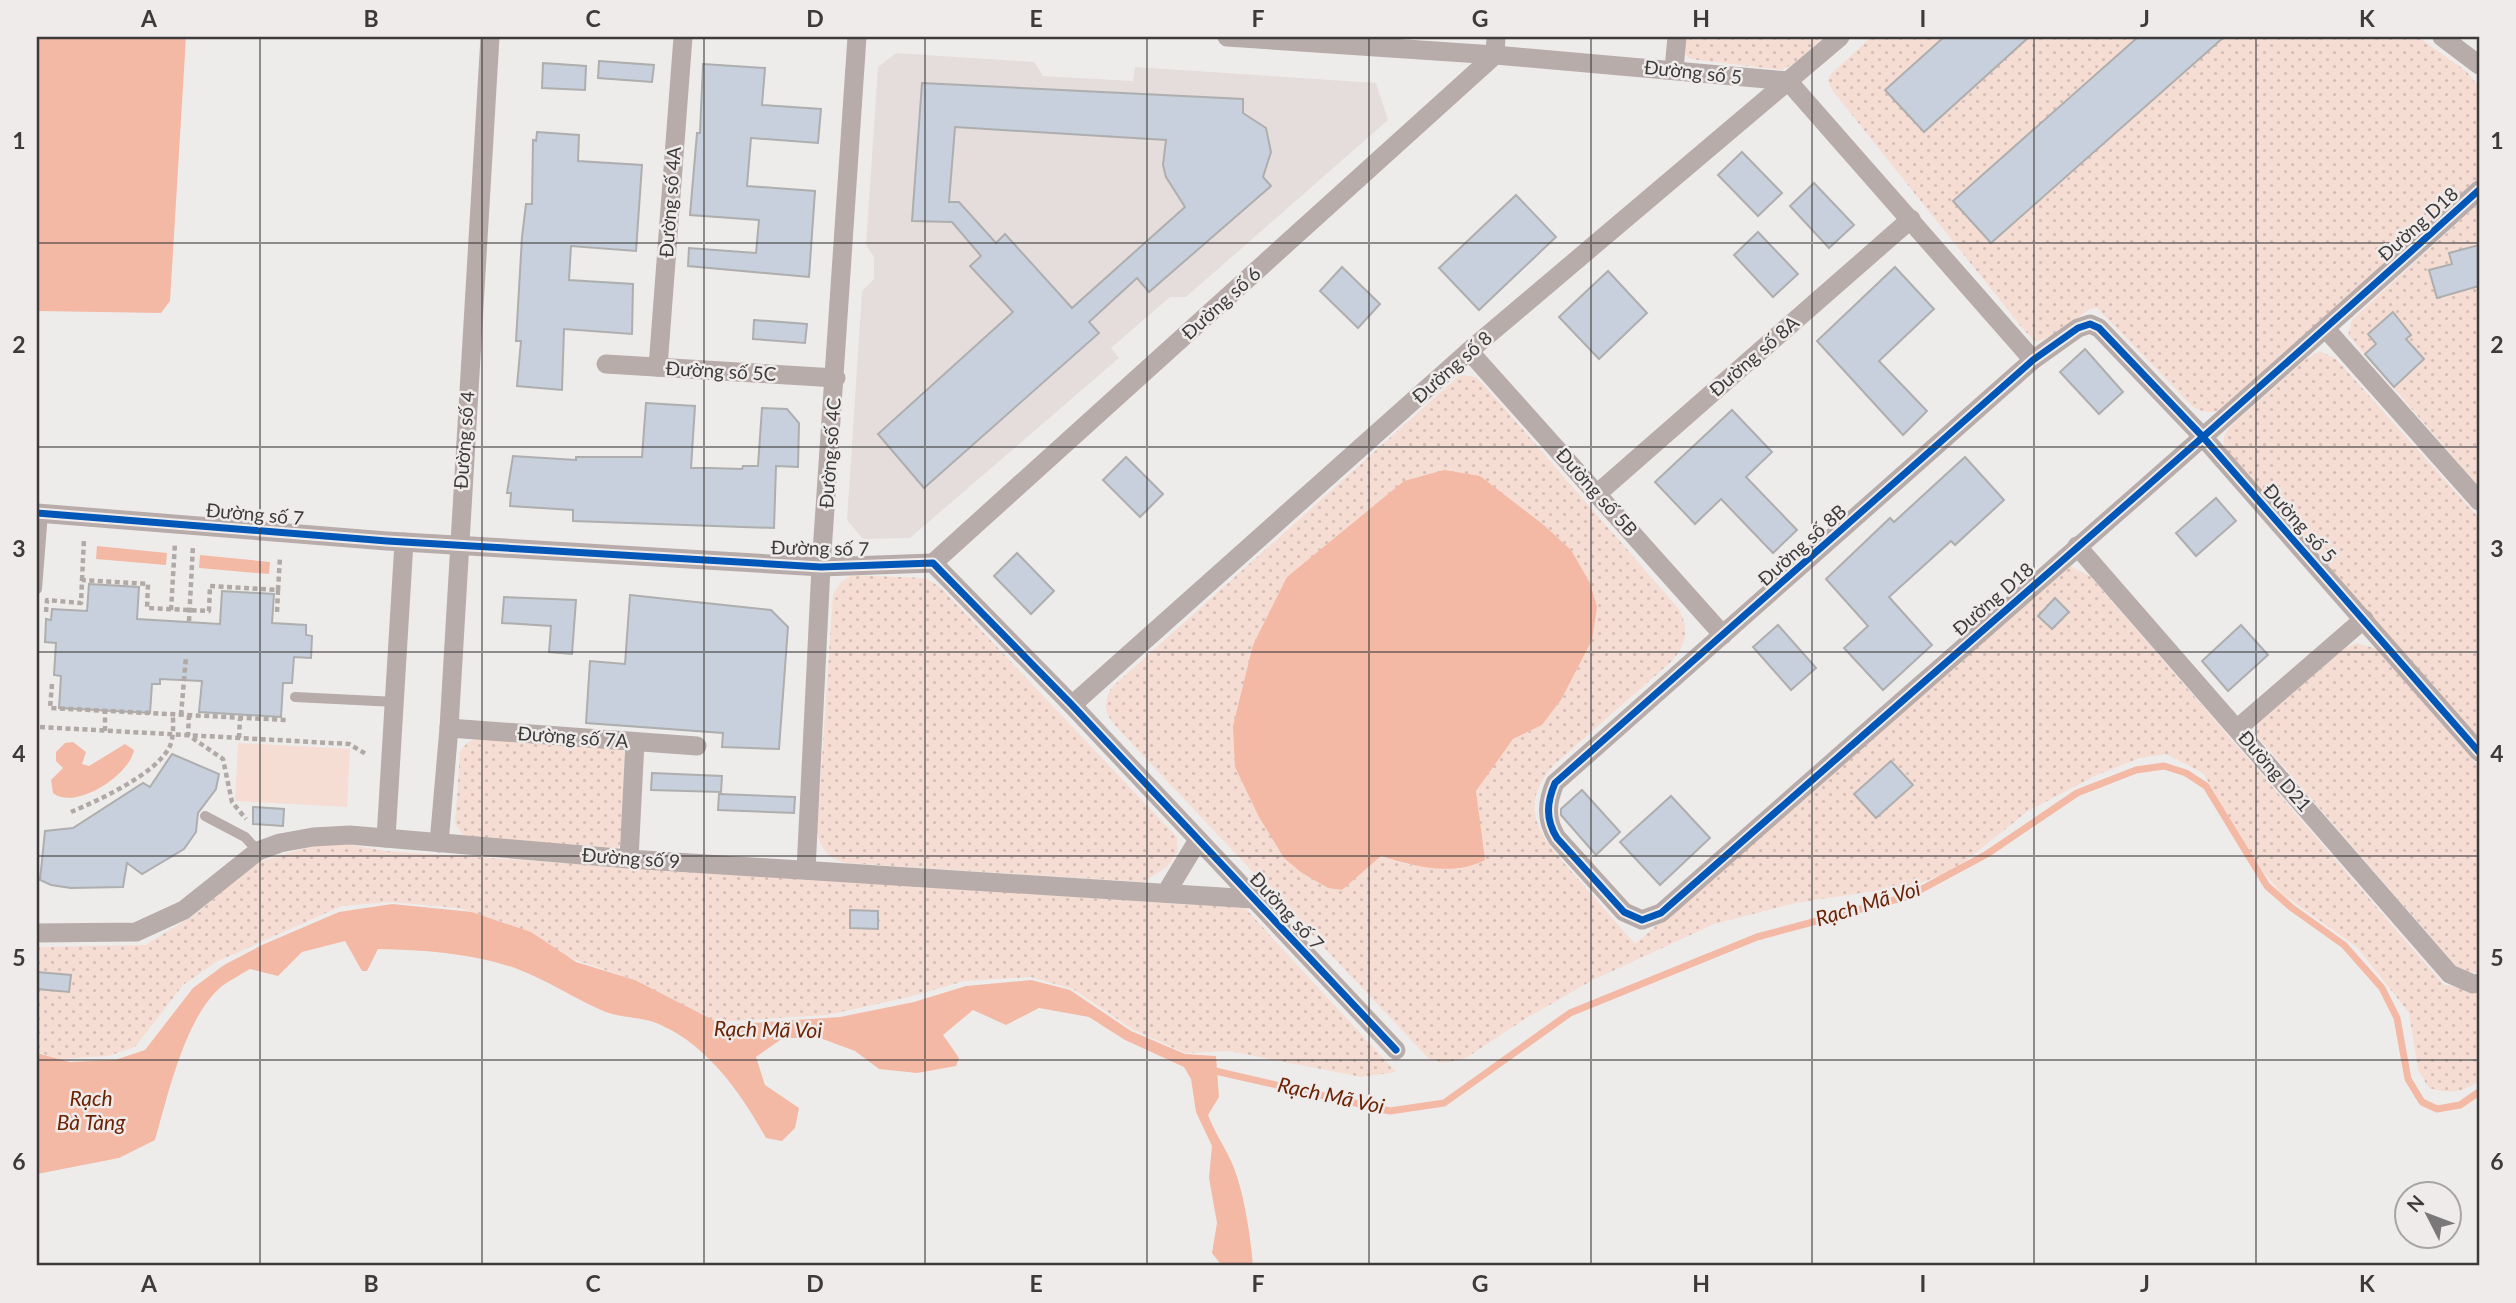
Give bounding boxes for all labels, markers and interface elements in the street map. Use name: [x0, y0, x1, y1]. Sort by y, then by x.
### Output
text: A: [140, 4, 158, 32]
text: B: [363, 4, 379, 32]
text: C: [585, 4, 601, 32]
text: D: [806, 4, 824, 32]
text: E: [1029, 4, 1043, 32]
text: F: [1251, 4, 1265, 32]
text: G: [1472, 4, 1488, 32]
text: H: [1692, 4, 1710, 32]
text: I: [1920, 4, 1926, 32]
text: J: [2140, 4, 2150, 32]
text: K: [2359, 4, 2375, 32]
street label: Đường số 5: [1643, 55, 1743, 88]
text: 1: [12, 126, 26, 154]
text: 1: [2490, 126, 2504, 154]
street label: Đường số 4A: [654, 146, 685, 258]
street label: Đường D18: [2373, 182, 2462, 266]
street label: Đường số 6: [1176, 261, 1265, 344]
street label: Đường số 8A: [1704, 310, 1803, 401]
street label: Đường số 8: [1407, 326, 1496, 408]
text: 2: [12, 330, 26, 358]
text: 2: [2490, 330, 2504, 358]
street label: Đường số 5C: [665, 356, 777, 385]
street label: Đường số 4: [449, 390, 478, 490]
street label: Đường số 4C: [814, 397, 845, 509]
street label: Đường số 5B: [1552, 443, 1643, 540]
street label: Đường số 5: [2259, 478, 2342, 567]
street label: Đường số 7: [205, 498, 305, 529]
street label: Đường số 8B: [1753, 499, 1850, 590]
text: 3: [12, 534, 26, 562]
text: 3: [2490, 534, 2504, 562]
street label: Đường số 7: [771, 535, 869, 560]
street label: Đường D18: [1947, 557, 2038, 640]
street label: Đường số 7A: [517, 721, 629, 752]
street label: Đường D21: [2234, 725, 2317, 816]
text: 4: [12, 739, 26, 767]
text: 4: [2490, 739, 2504, 767]
street label: Đường số 9: [581, 843, 681, 872]
street label: Đường số 7: [1245, 867, 1329, 954]
water label: Rạch Mã Voi: [1812, 875, 1923, 930]
text: 5: [12, 943, 26, 971]
text: 5: [2490, 943, 2504, 971]
water label: Rạch Mã Voi: [714, 1015, 823, 1042]
water label: Rạch Mã Voi: [1276, 1071, 1387, 1118]
water label: Rạch Bà Tàng: [57, 1085, 126, 1134]
text: 6: [12, 1147, 26, 1175]
text: 6: [2490, 1147, 2504, 1175]
north arrow: [2394, 1180, 2464, 1250]
text: N: [2402, 1190, 2428, 1216]
text: A: [140, 1269, 158, 1297]
text: B: [363, 1269, 379, 1297]
text: C: [585, 1269, 601, 1297]
text: D: [806, 1269, 824, 1297]
text: E: [1029, 1269, 1043, 1297]
text: F: [1251, 1269, 1265, 1297]
text: G: [1472, 1269, 1488, 1297]
text: H: [1692, 1269, 1710, 1297]
text: I: [1920, 1269, 1926, 1297]
text: J: [2140, 1269, 2150, 1297]
text: K: [2359, 1269, 2375, 1297]

